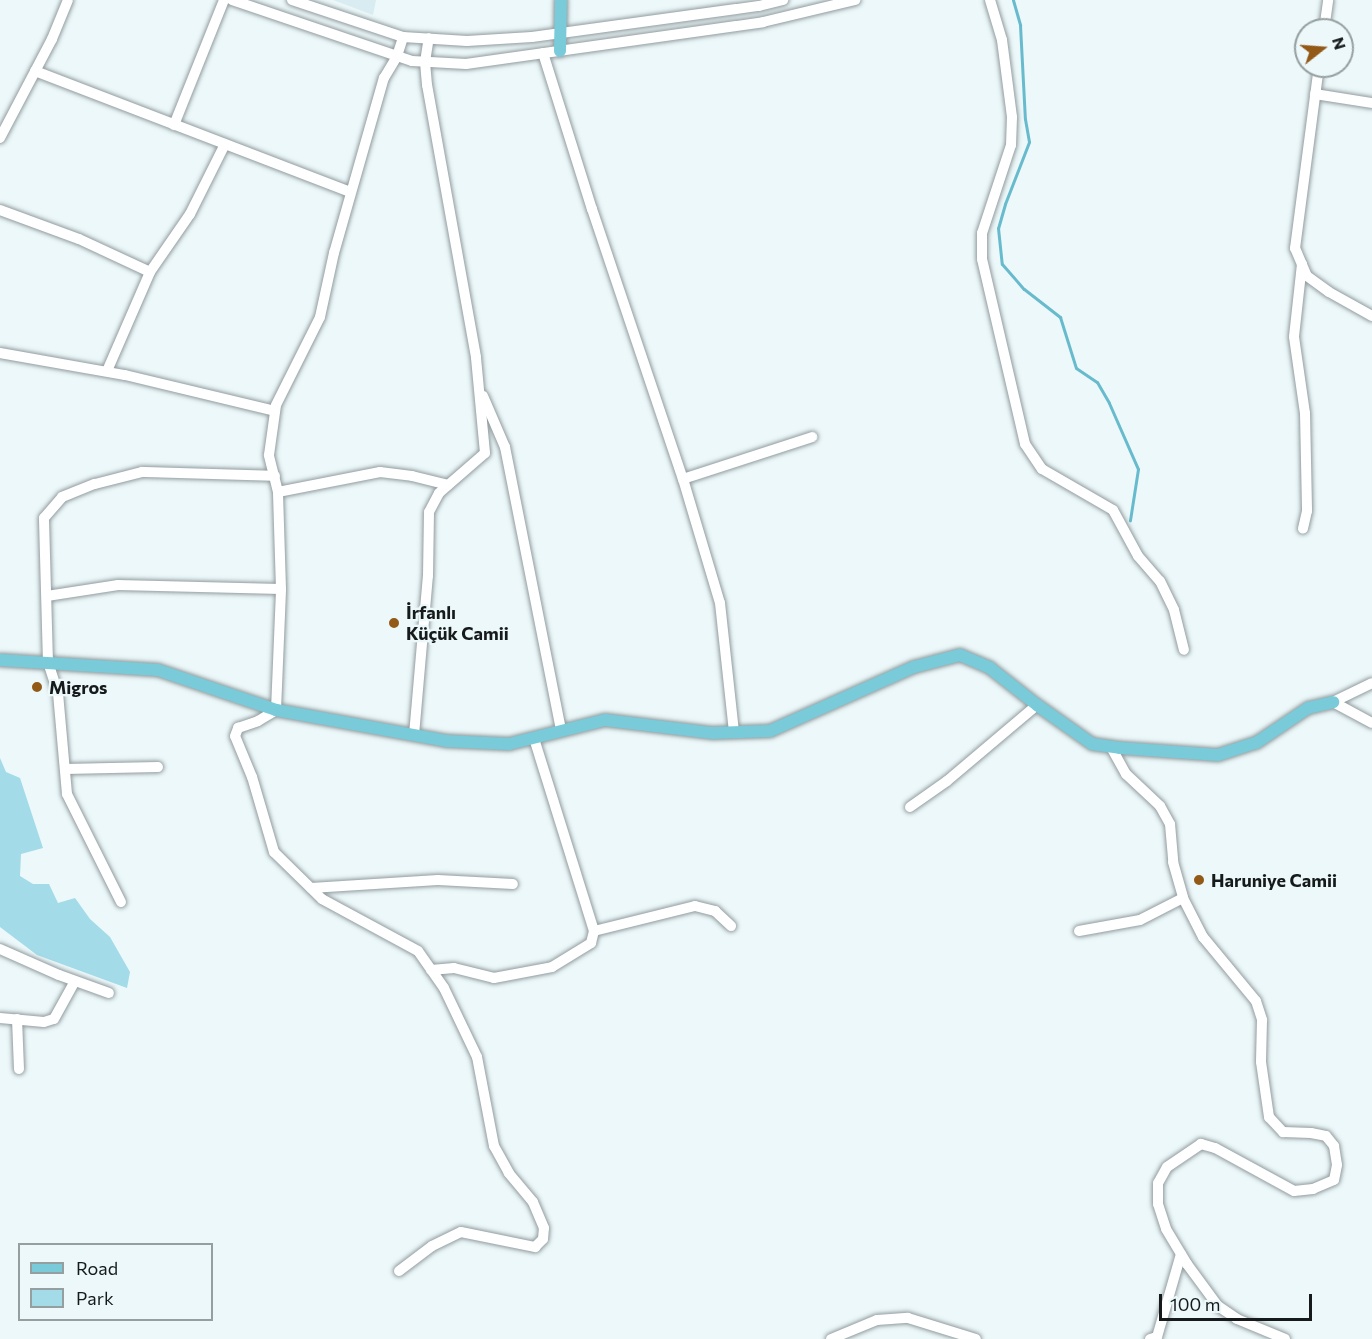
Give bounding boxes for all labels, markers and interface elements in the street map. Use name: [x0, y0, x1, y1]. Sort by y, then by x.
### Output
north arrow: [1294, 18, 1354, 78]
text: N: [1329, 35, 1351, 52]
place label: İrfanlı Küçük Camii: [406, 602, 509, 644]
marker: İrfanlı Küçük Camii: [387, 616, 401, 630]
place label: Migros: [49, 676, 107, 698]
marker: Migros: [30, 680, 44, 694]
place label: Haruniye Camii: [1211, 869, 1337, 891]
marker: Haruniye Camii: [1192, 873, 1206, 887]
legend: [18, 1243, 213, 1321]
text: Road: [76, 1257, 118, 1279]
scale bar: [1162, 1282, 1315, 1320]
text: Park: [76, 1287, 114, 1309]
text: 100 m: [1170, 1293, 1220, 1315]

